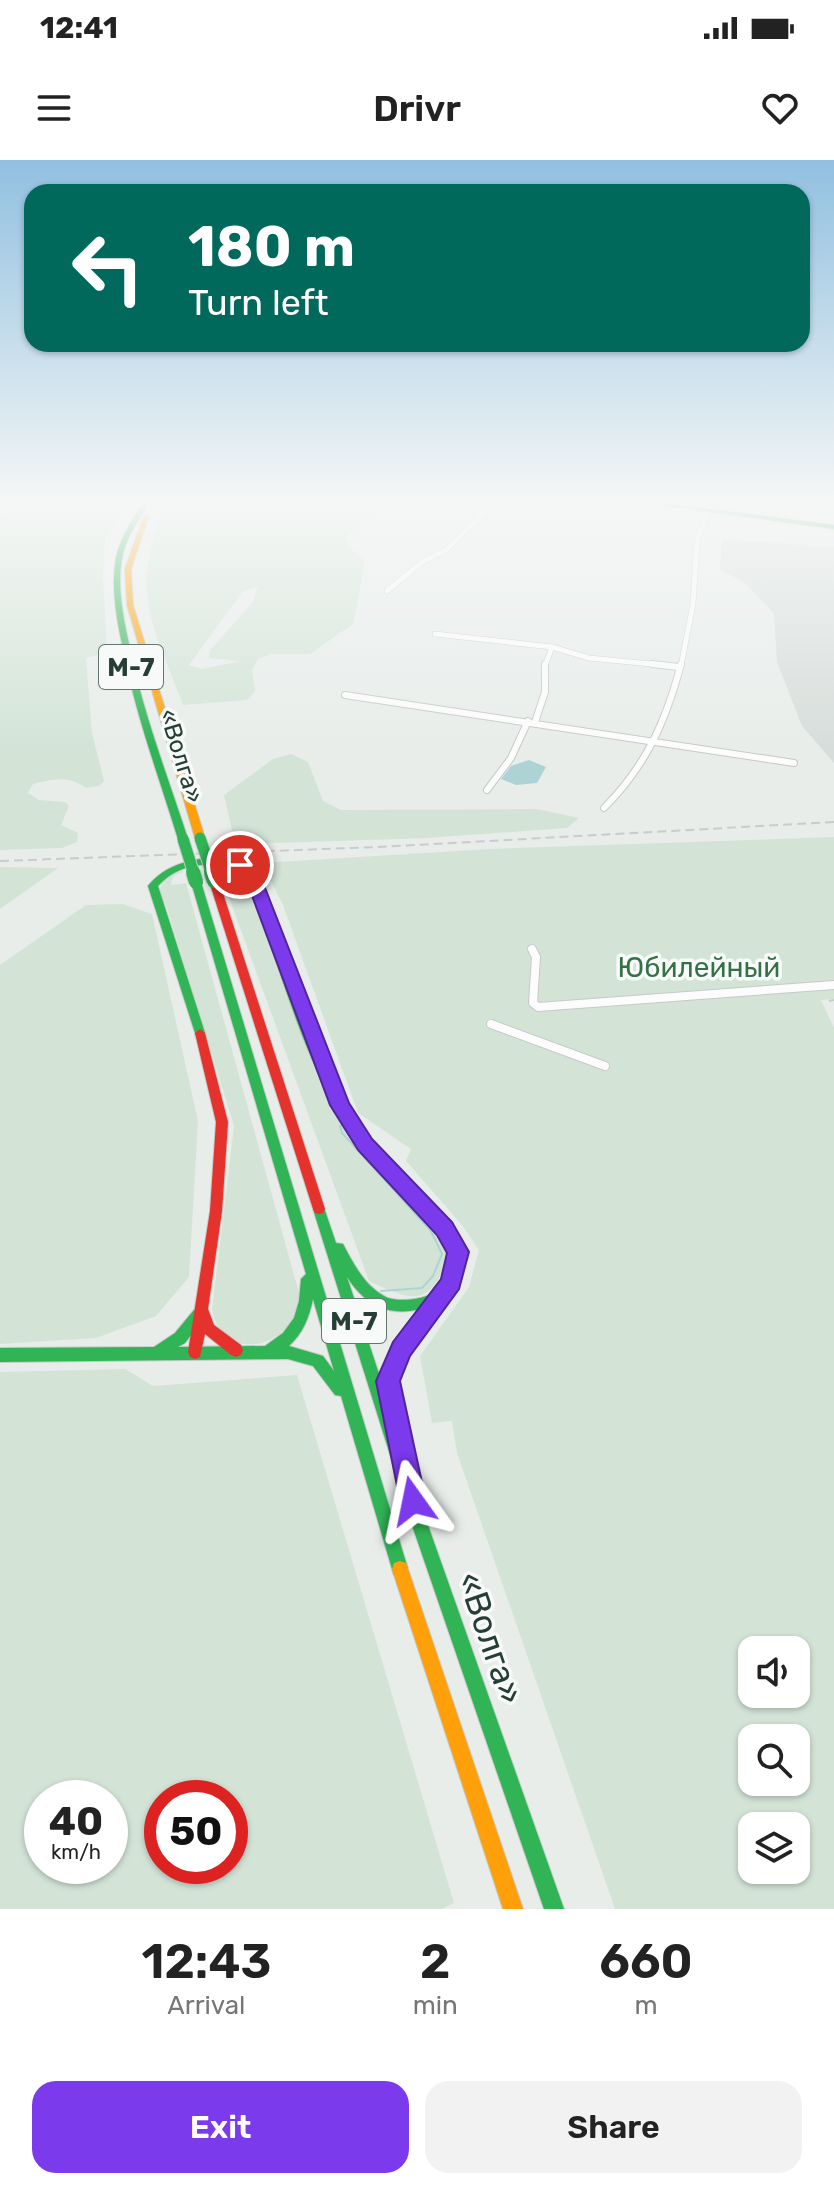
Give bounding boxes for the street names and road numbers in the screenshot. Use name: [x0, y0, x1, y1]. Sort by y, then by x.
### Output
road number: М-7: [99, 645, 163, 689]
street label: «Волга»: [154, 706, 208, 806]
road number: М-7: [322, 1299, 386, 1343]
street label: «Волга»: [448, 1567, 532, 1709]

